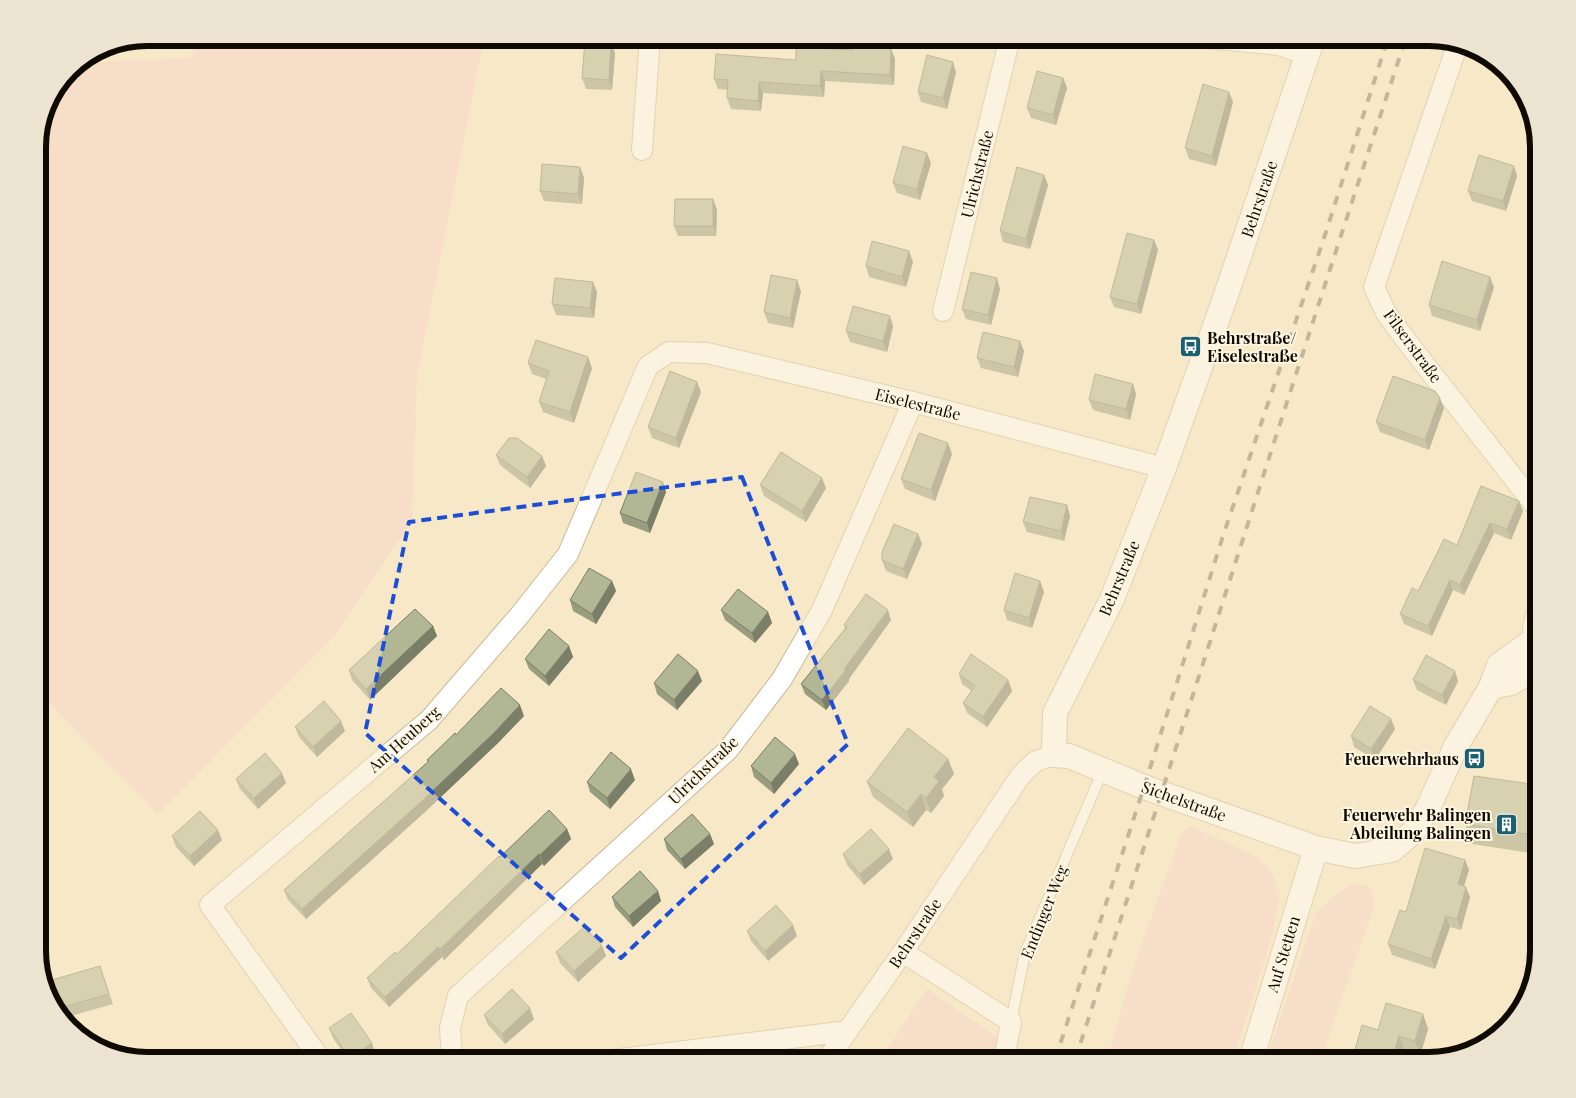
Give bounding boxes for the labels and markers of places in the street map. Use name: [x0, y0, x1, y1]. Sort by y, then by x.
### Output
place label: Behrstraße/ Eiselestraße: [1207, 327, 1298, 366]
bus stop icon: Behrstraße/ Eiselestraße: [1179, 335, 1203, 359]
bus stop icon: Feuerwehrhaus: [1463, 747, 1487, 771]
place label: Feuerwehrhaus: [1344, 748, 1459, 769]
place label: Feuerwehr Balingen Abteilung Balingen: [1343, 804, 1491, 843]
building icon: Feuerwehr Balingen Abteilung Balingen: [1495, 812, 1519, 836]

